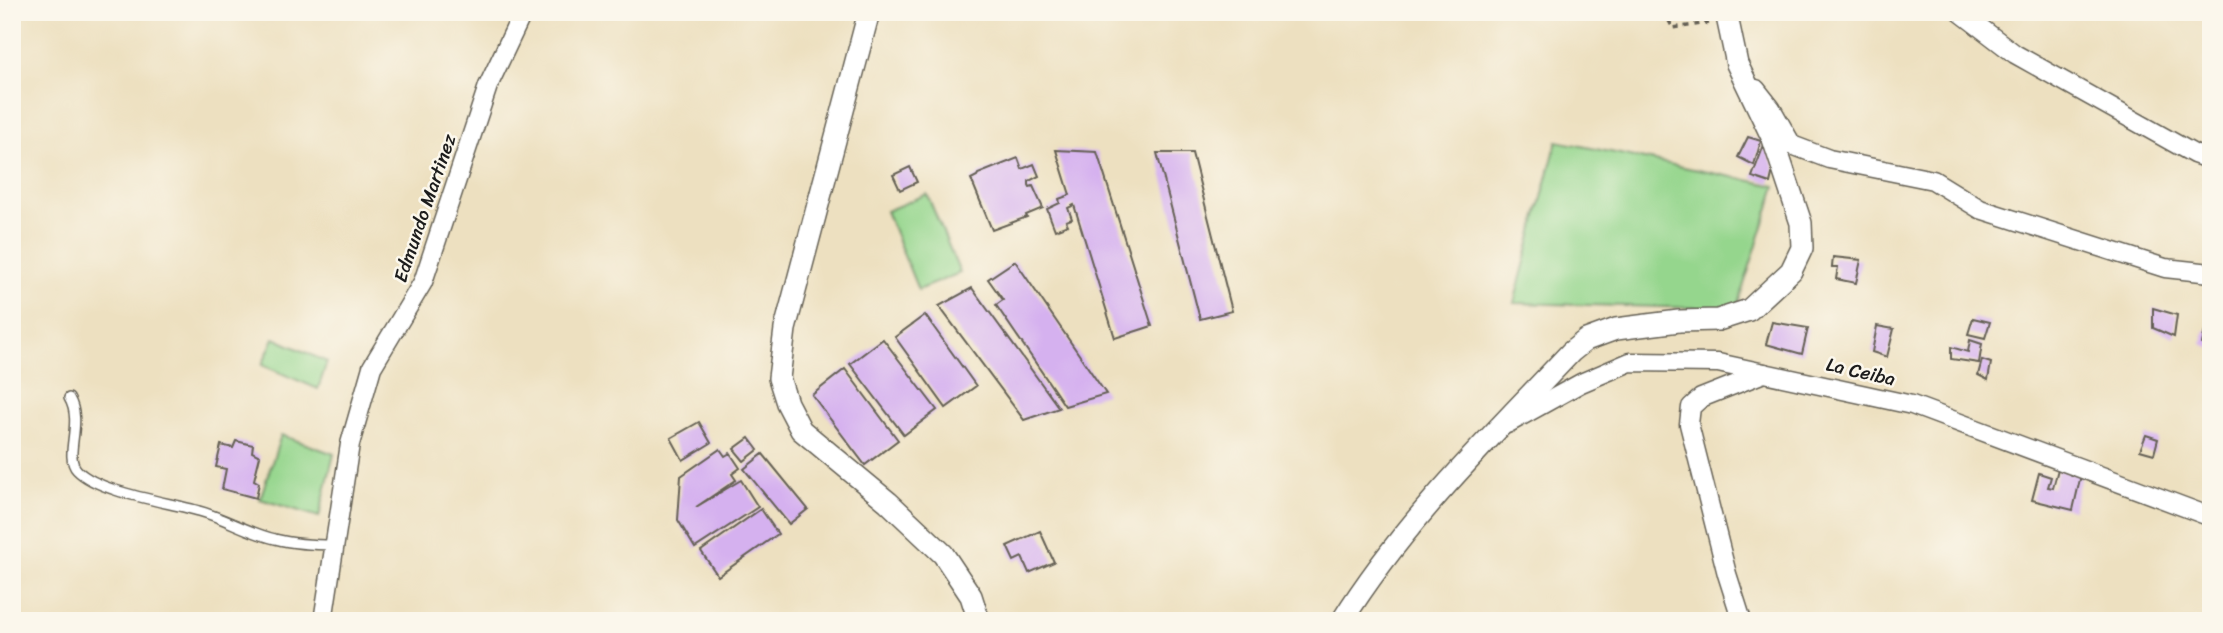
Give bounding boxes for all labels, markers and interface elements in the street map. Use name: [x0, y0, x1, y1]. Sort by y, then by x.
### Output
street label: Edmundo Martinez: [384, 129, 466, 287]
street label: La Ceiba: [1823, 348, 1899, 396]

